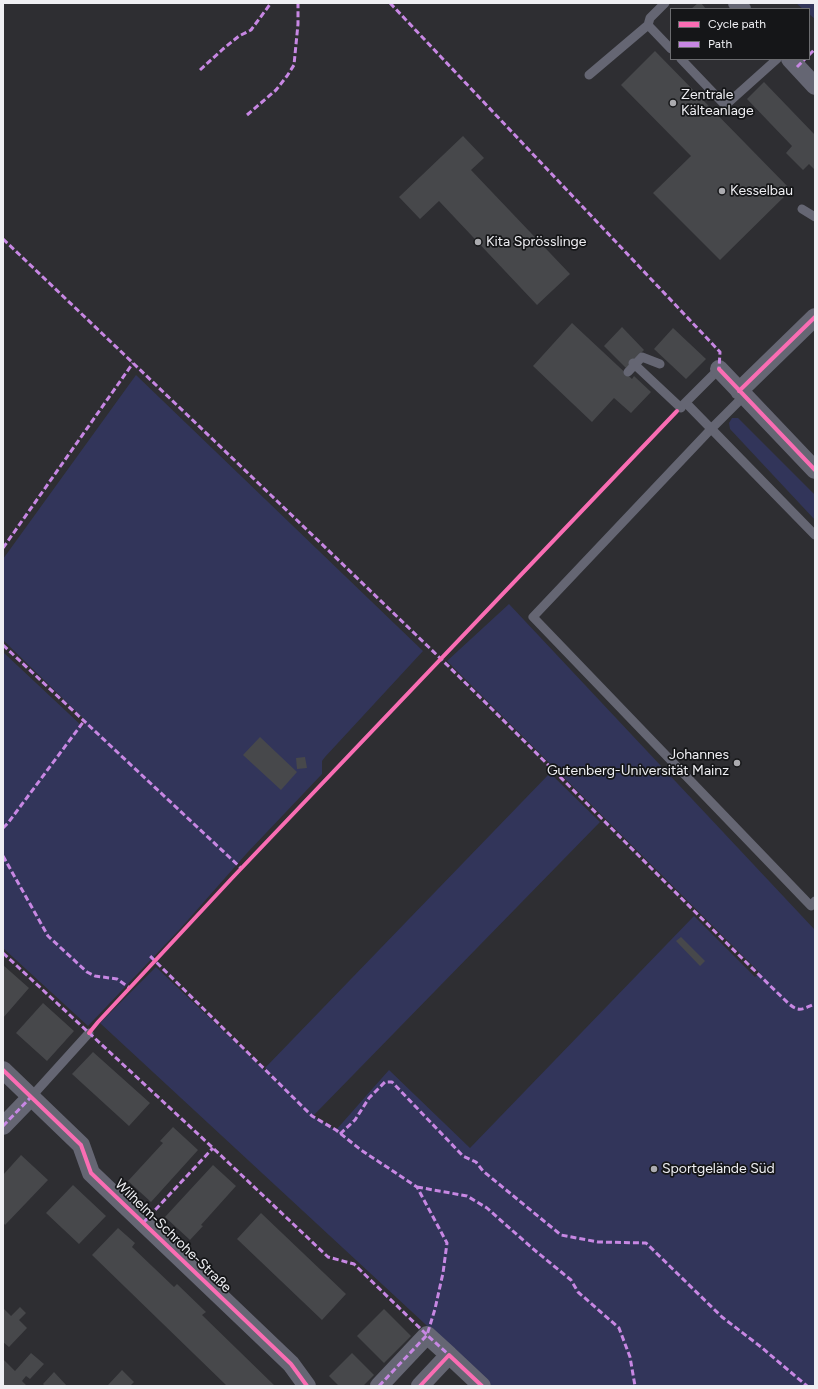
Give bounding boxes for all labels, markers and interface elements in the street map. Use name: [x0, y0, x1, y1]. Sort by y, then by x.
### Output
legend: [670, 8, 810, 60]
text: Cycle path: [708, 17, 766, 31]
text: Path: [708, 37, 732, 51]
place label: Zentrale Kälteanlage: [681, 87, 754, 120]
marker: Zentrale Kälteanlage: [668, 98, 678, 108]
place label: Kesselbau: [730, 183, 793, 199]
marker: Kesselbau: [717, 186, 727, 196]
place label: Kita Sprösslinge: [486, 234, 586, 250]
marker: Kita Sprösslinge: [473, 237, 483, 247]
place label: Johannes Gutenberg-Universität Mainz: [547, 747, 729, 780]
marker: Johannes Gutenberg-Universität Mainz: [732, 758, 742, 768]
place label: Sportgelände Süd: [662, 1161, 775, 1177]
marker: Sportgelände Süd: [649, 1164, 659, 1174]
street label: Wilhelm-Schrohe-Straße: [111, 1176, 235, 1296]

